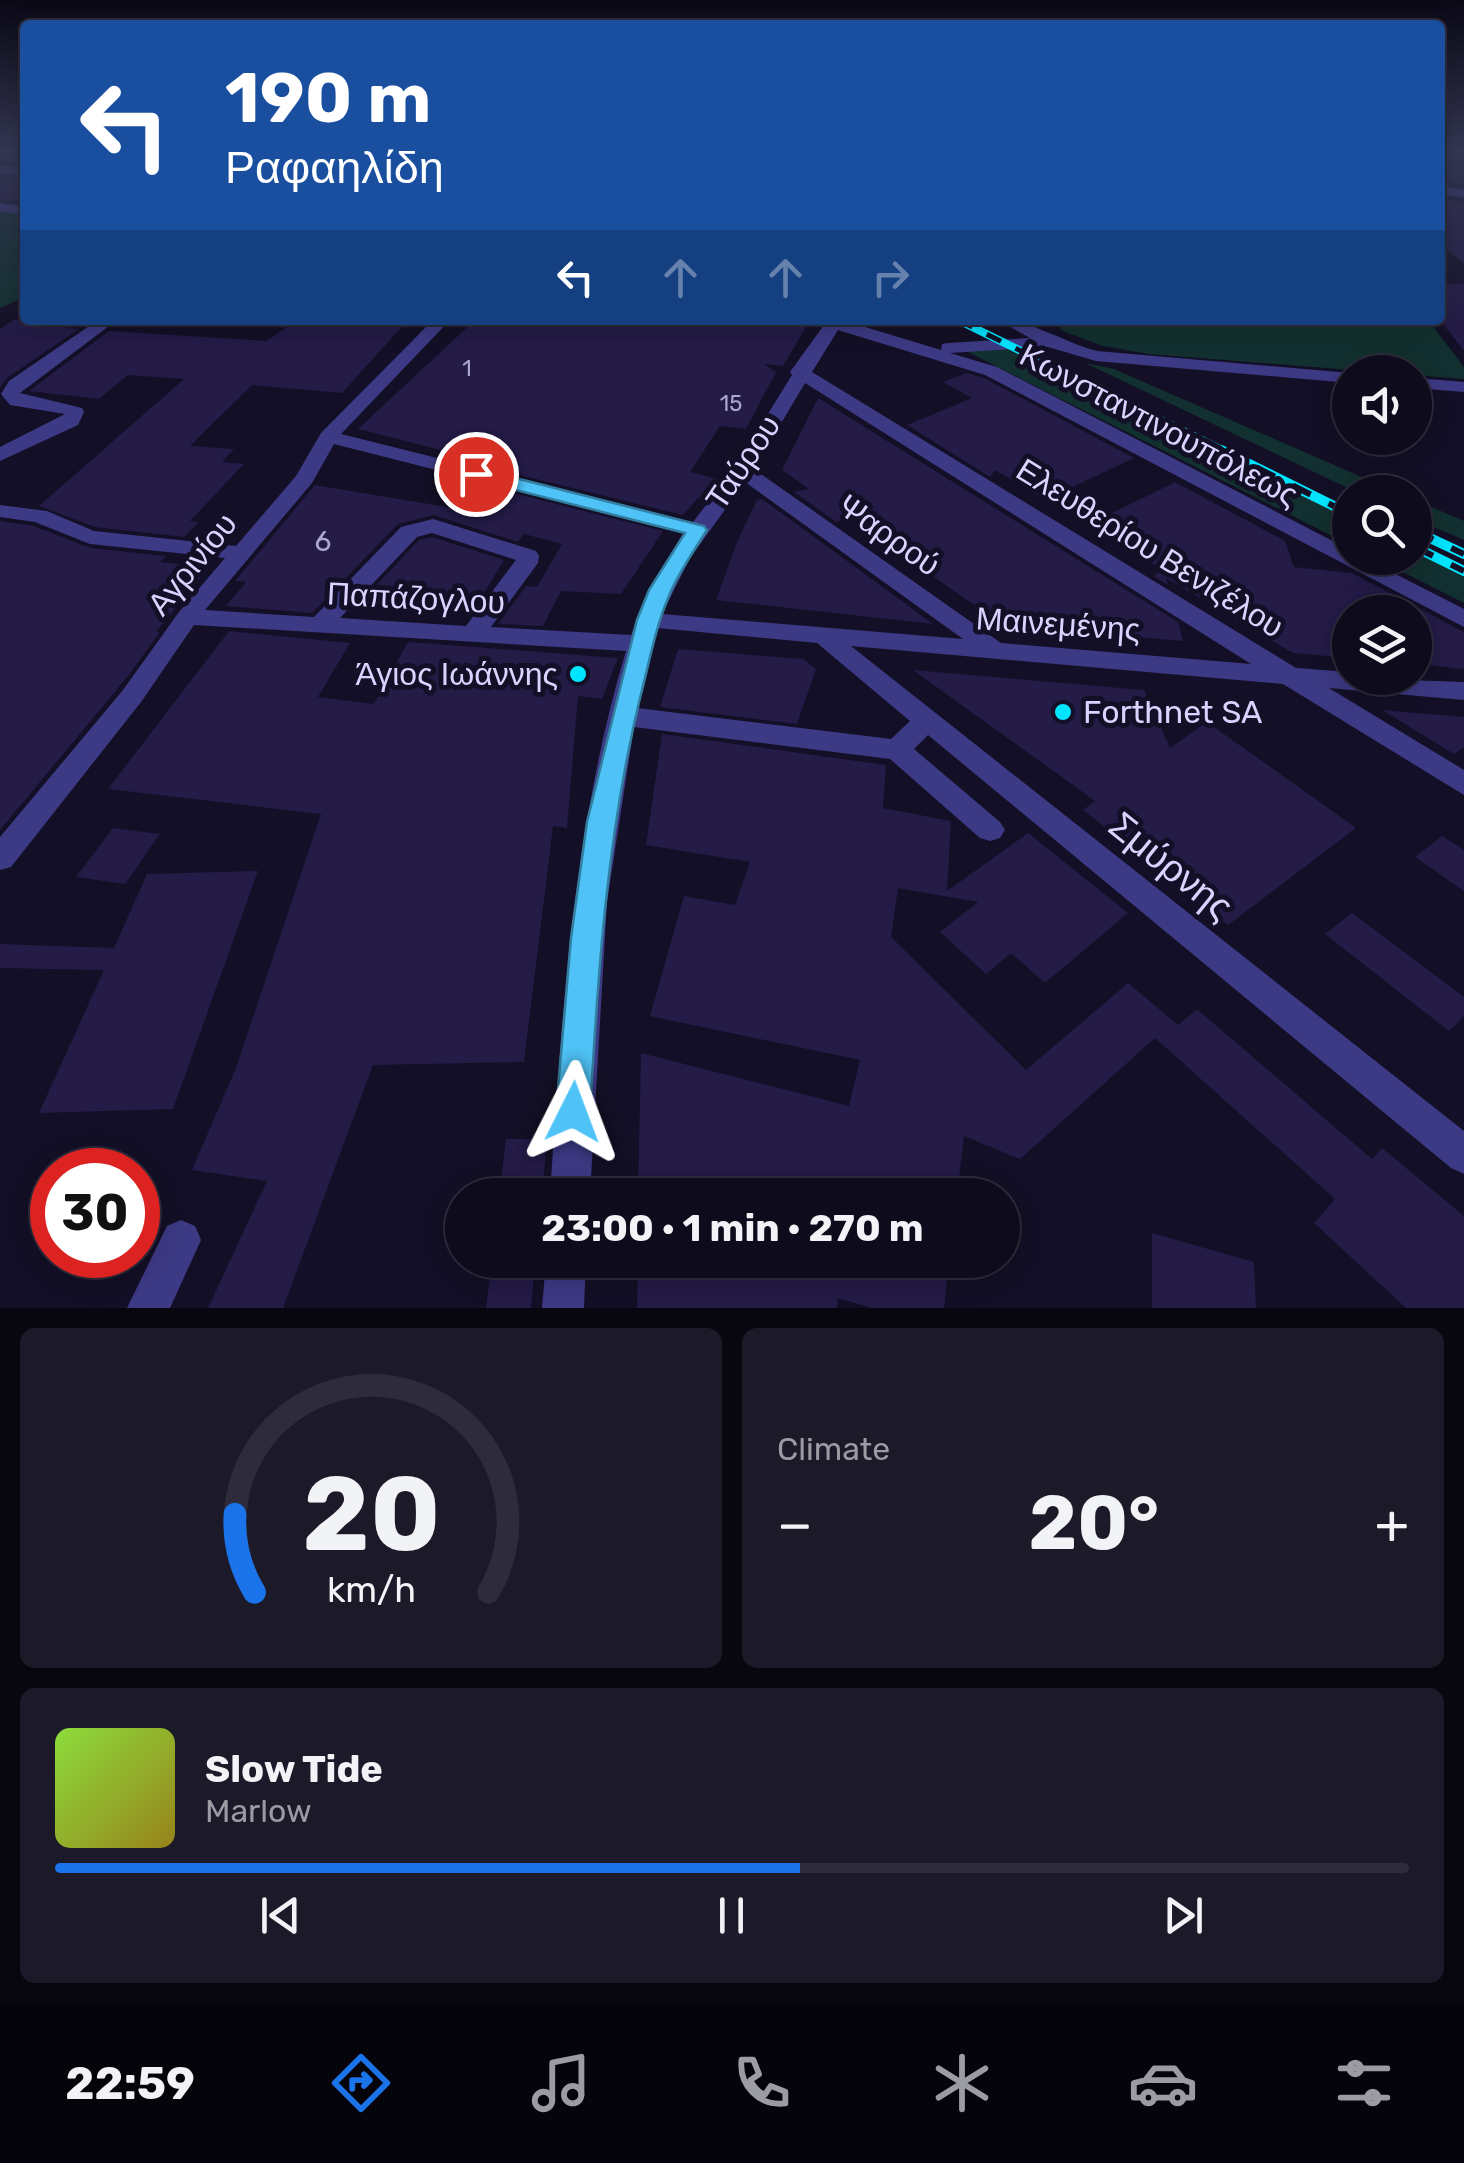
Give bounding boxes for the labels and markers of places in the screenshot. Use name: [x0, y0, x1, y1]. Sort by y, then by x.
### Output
pin: [434, 432, 519, 517]
place label: Άγιος Ιωάννης: [355, 655, 558, 693]
marker: Άγιος Ιωάννης: [567, 663, 589, 685]
place label: Forthnet SA: [1083, 693, 1262, 731]
marker: Forthnet SA: [1052, 701, 1074, 723]

